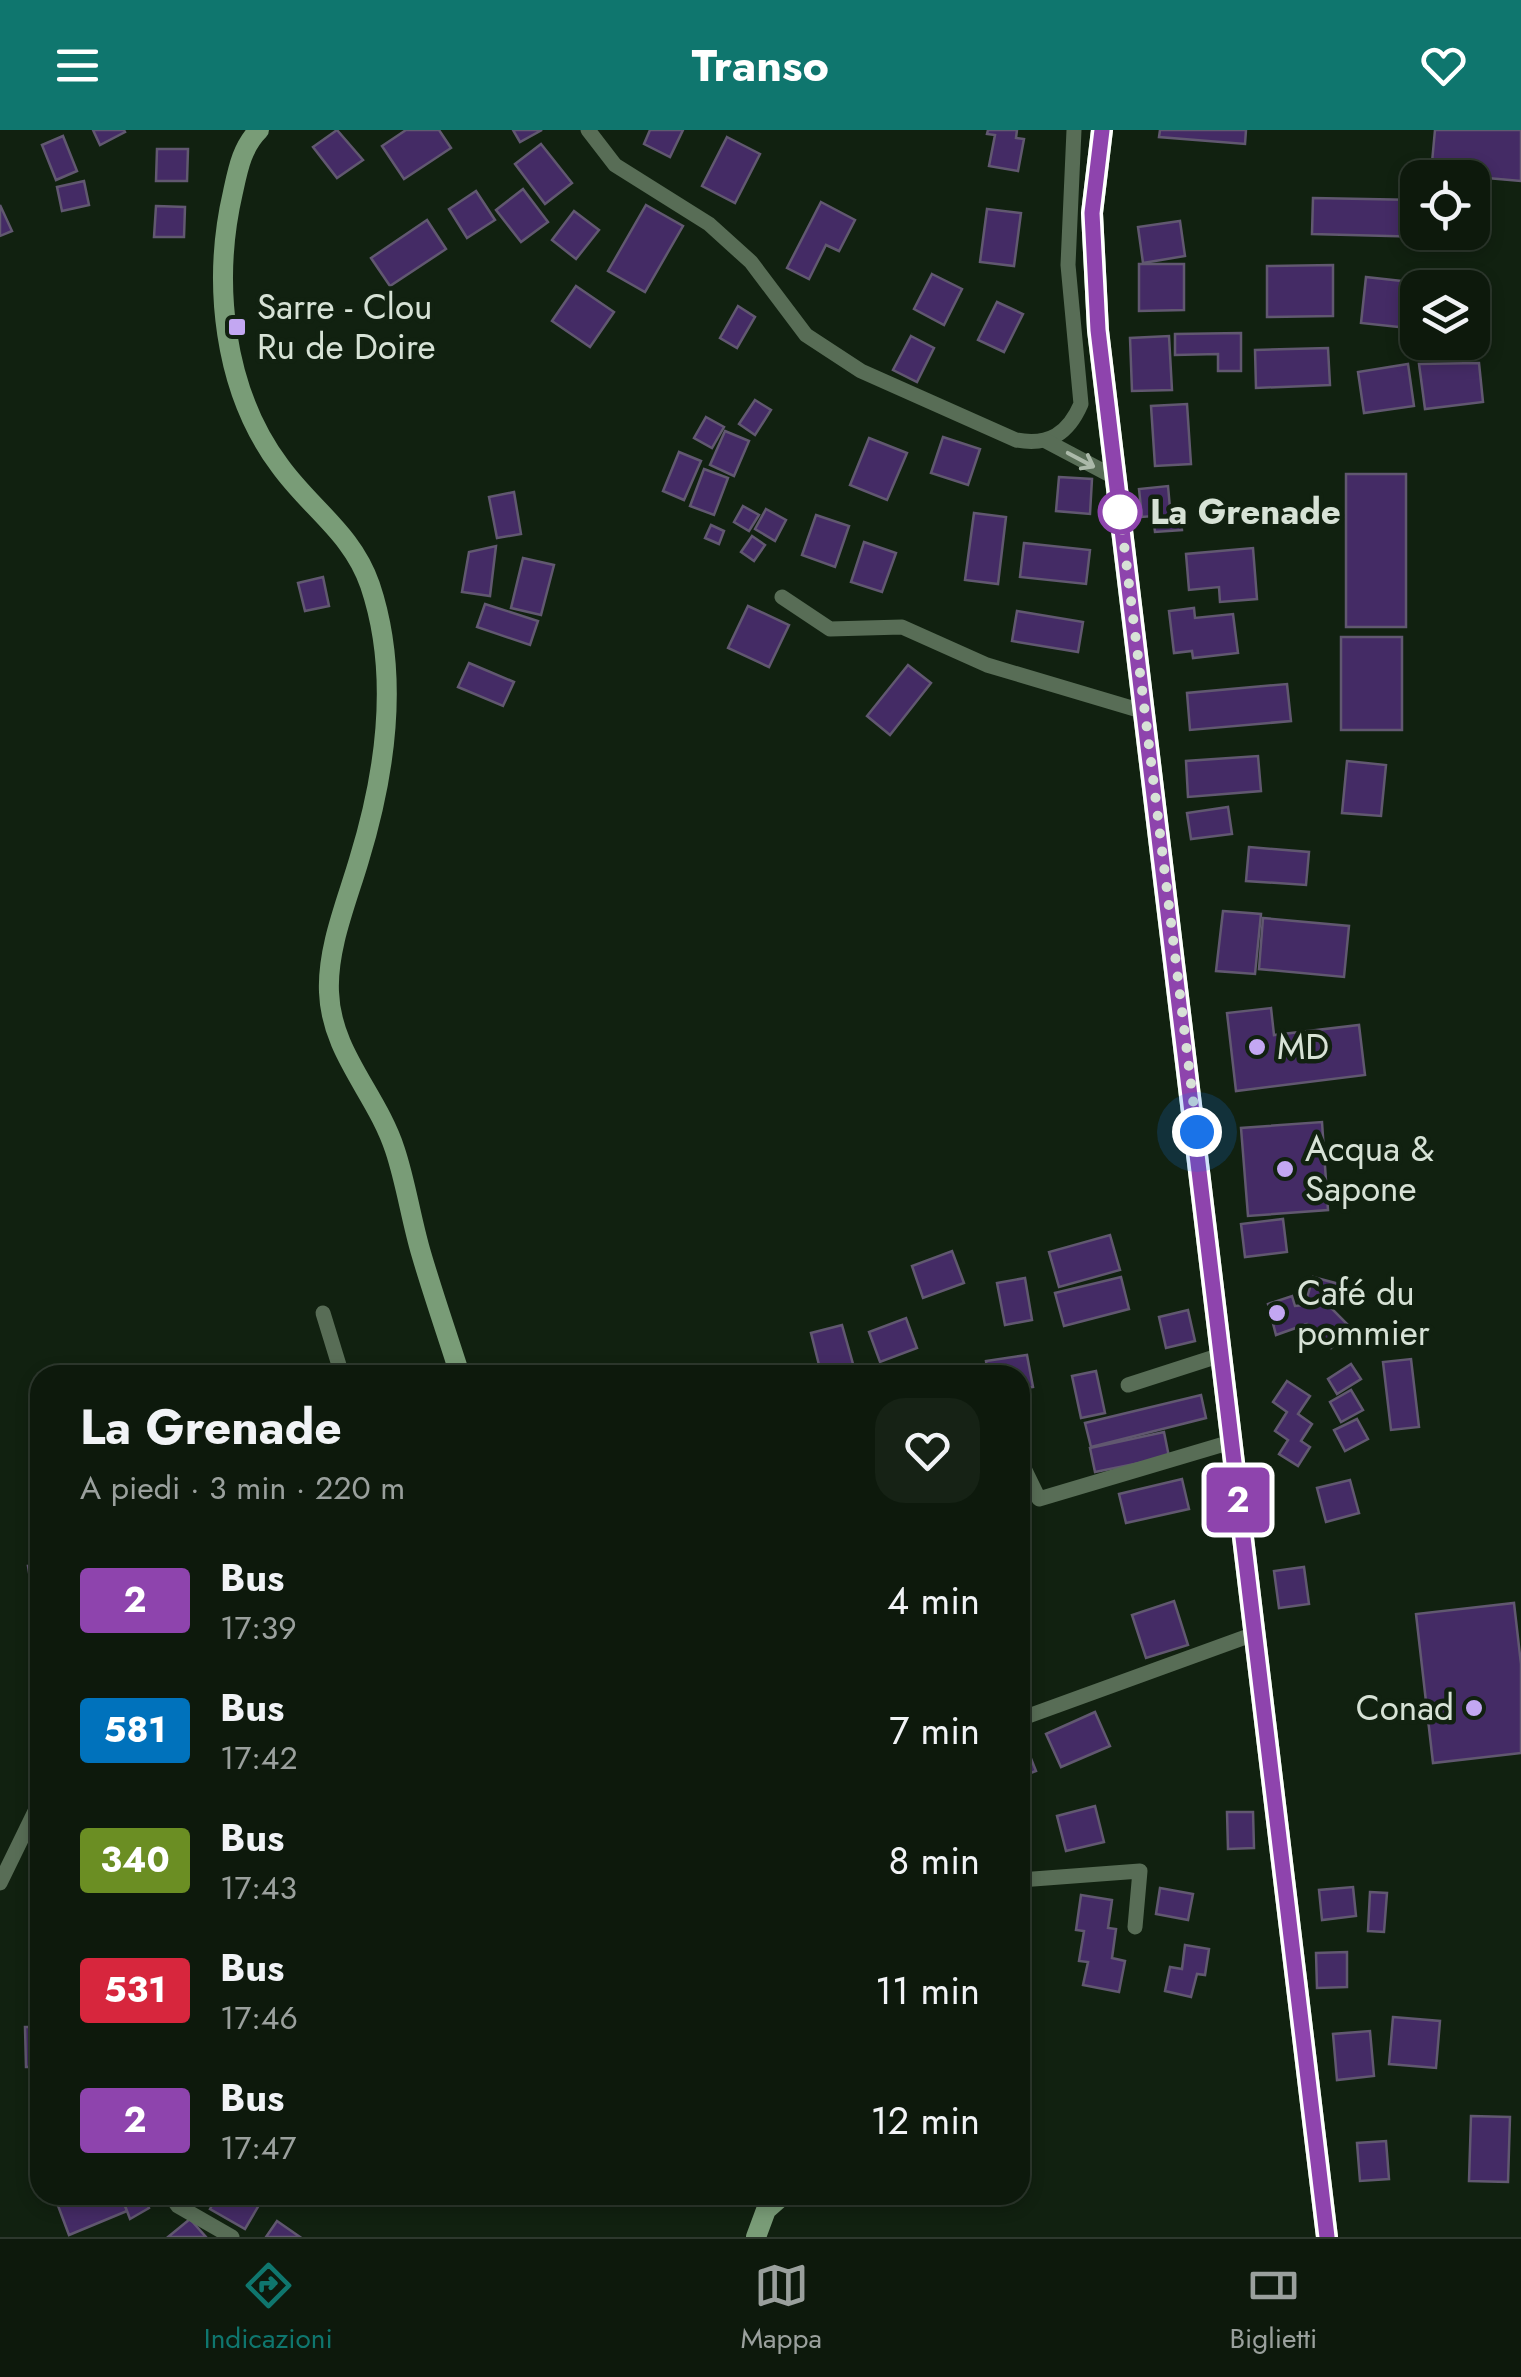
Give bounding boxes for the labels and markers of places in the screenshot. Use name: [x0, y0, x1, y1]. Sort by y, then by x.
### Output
place label: Sarre - Clou Ru de Doire: [257, 282, 435, 372]
marker: Sarre - Clou Ru de Doire: [226, 316, 248, 338]
place label: La Grenade: [1150, 487, 1341, 537]
marker: La Grenade: [1099, 491, 1141, 533]
place label: MD: [1277, 1022, 1329, 1072]
marker: MD: [1246, 1036, 1268, 1058]
place label: Acqua & Sapone: [1305, 1124, 1434, 1214]
marker: Acqua & Sapone: [1274, 1158, 1296, 1180]
place label: Café du pommier: [1297, 1268, 1430, 1358]
marker: Café du pommier: [1266, 1302, 1288, 1324]
place label: Conad: [1356, 1683, 1454, 1733]
marker: Conad: [1463, 1697, 1485, 1719]

